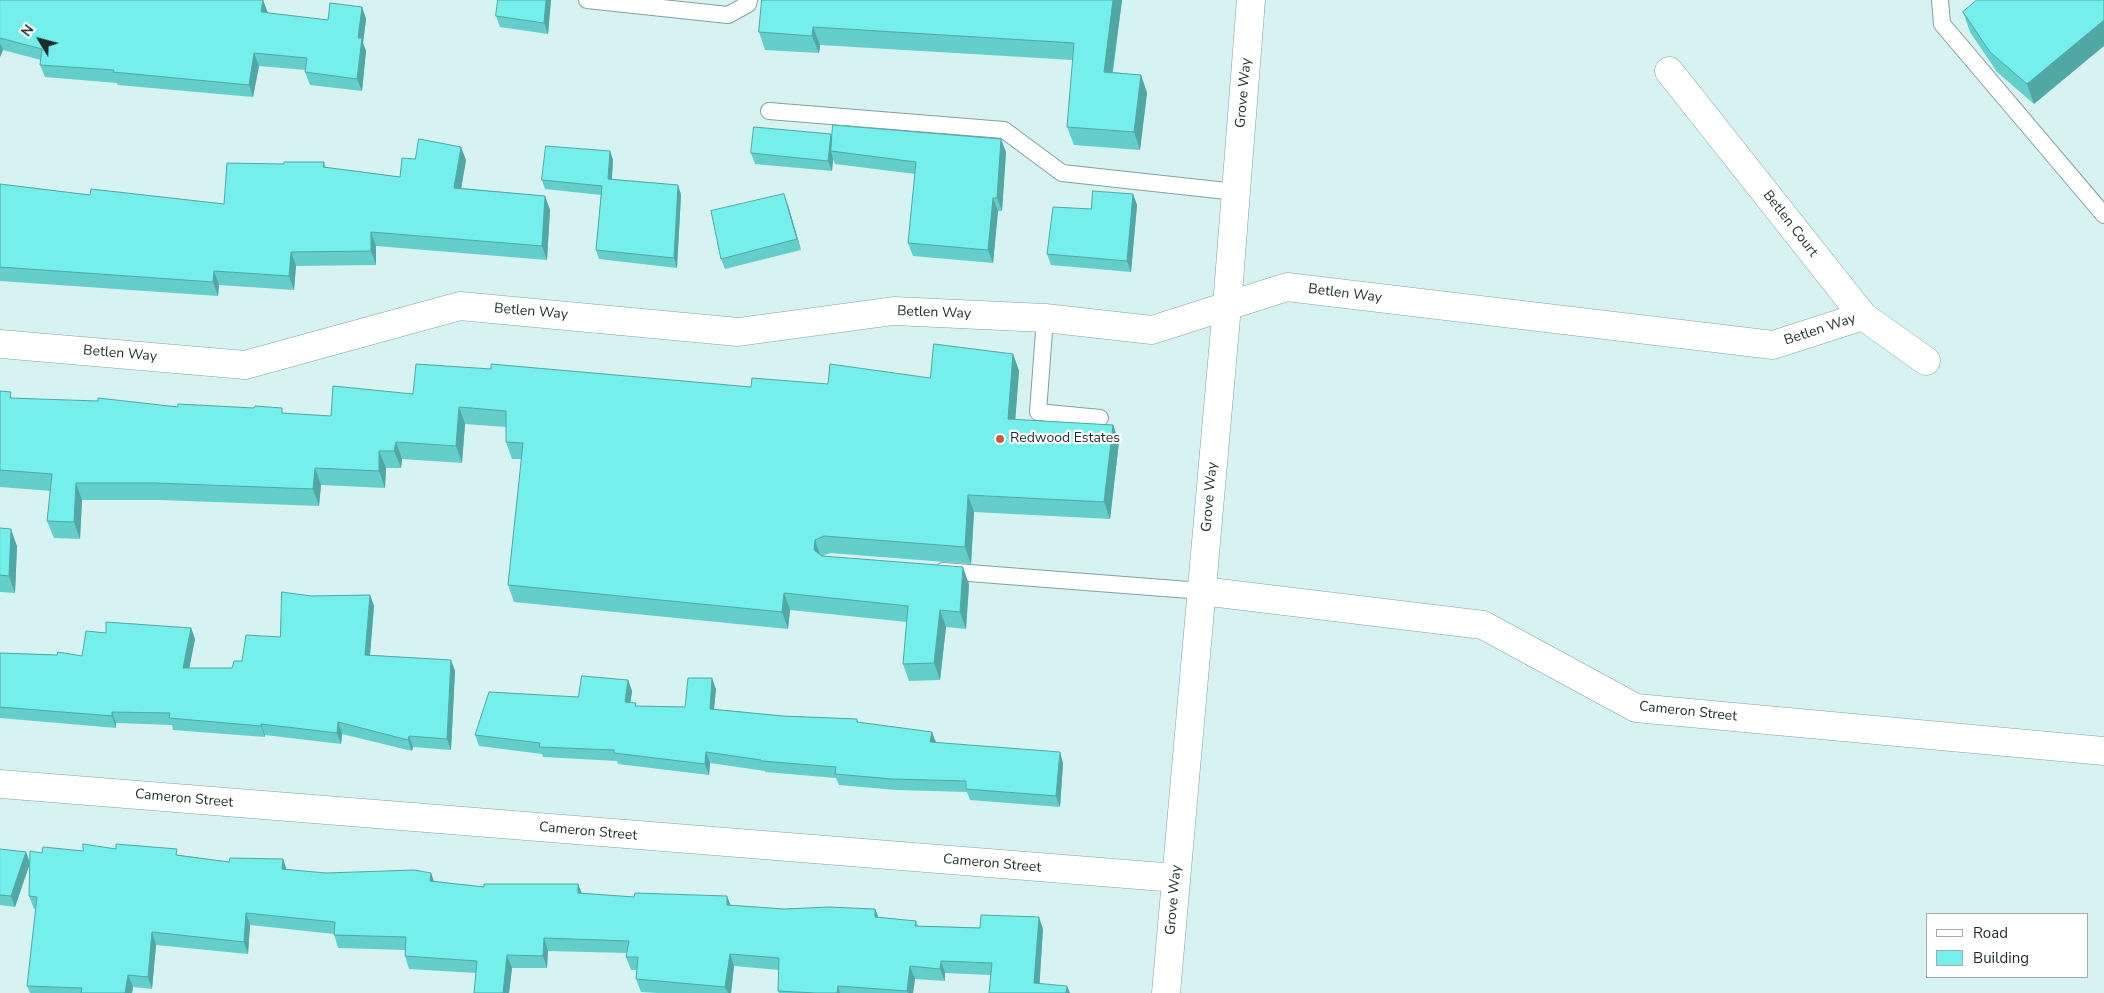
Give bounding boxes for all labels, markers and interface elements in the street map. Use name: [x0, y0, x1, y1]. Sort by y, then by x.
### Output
north arrow: [15, 15, 65, 65]
text: N: [17, 21, 38, 41]
street label: Grove Way: [1233, 57, 1255, 129]
street label: Betlen Court: [1759, 187, 1821, 261]
street label: Betlen Way: [1307, 281, 1383, 307]
street label: Betlen Way: [493, 300, 569, 324]
street label: Betlen Way: [897, 303, 971, 323]
street label: Betlen Way: [1782, 311, 1858, 349]
street label: Betlen Way: [82, 342, 158, 366]
place label: Redwood Estates: [1010, 431, 1120, 447]
marker: Redwood Estates: [994, 433, 1006, 445]
street label: Grove Way: [1199, 461, 1221, 533]
street label: Cameron Street: [1638, 698, 1738, 726]
street label: Cameron Street: [134, 786, 234, 812]
street label: Cameron Street: [538, 819, 638, 845]
street label: Cameron Street: [942, 851, 1042, 877]
street label: Grove Way: [1163, 864, 1185, 936]
legend: [1926, 913, 2089, 978]
text: Road: [1973, 923, 2008, 943]
text: Building: [1973, 948, 2029, 968]

